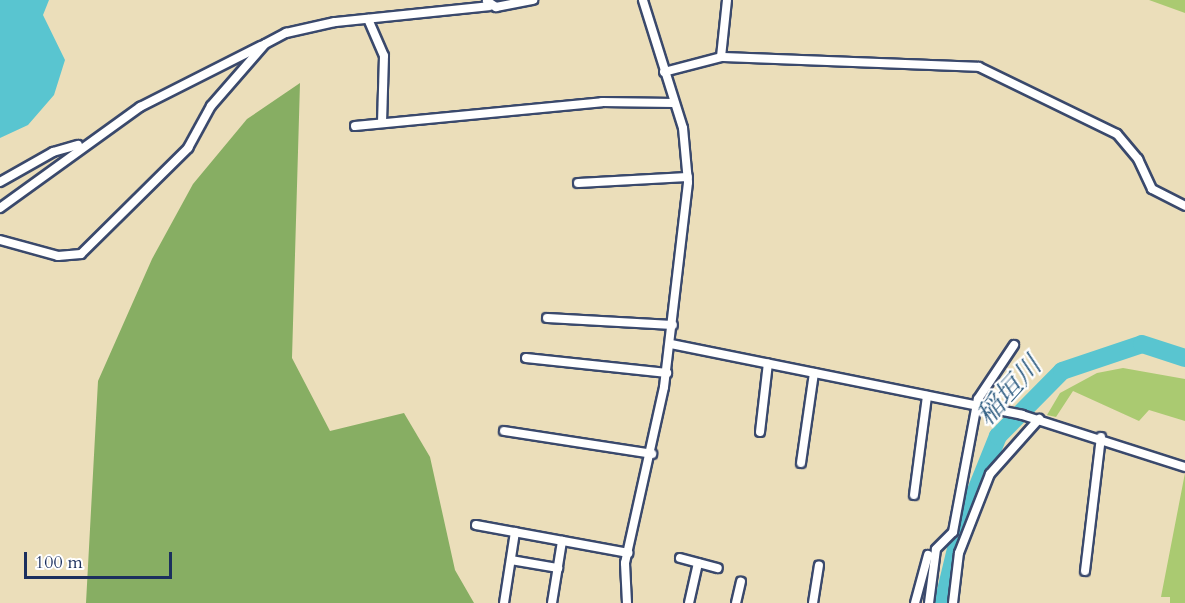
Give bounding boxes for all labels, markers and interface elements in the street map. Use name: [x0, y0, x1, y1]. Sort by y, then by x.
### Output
water label: 稲垣川: [970, 350, 1048, 432]
scale bar: [27, 540, 176, 578]
text: 100 m: [35, 550, 83, 575]

